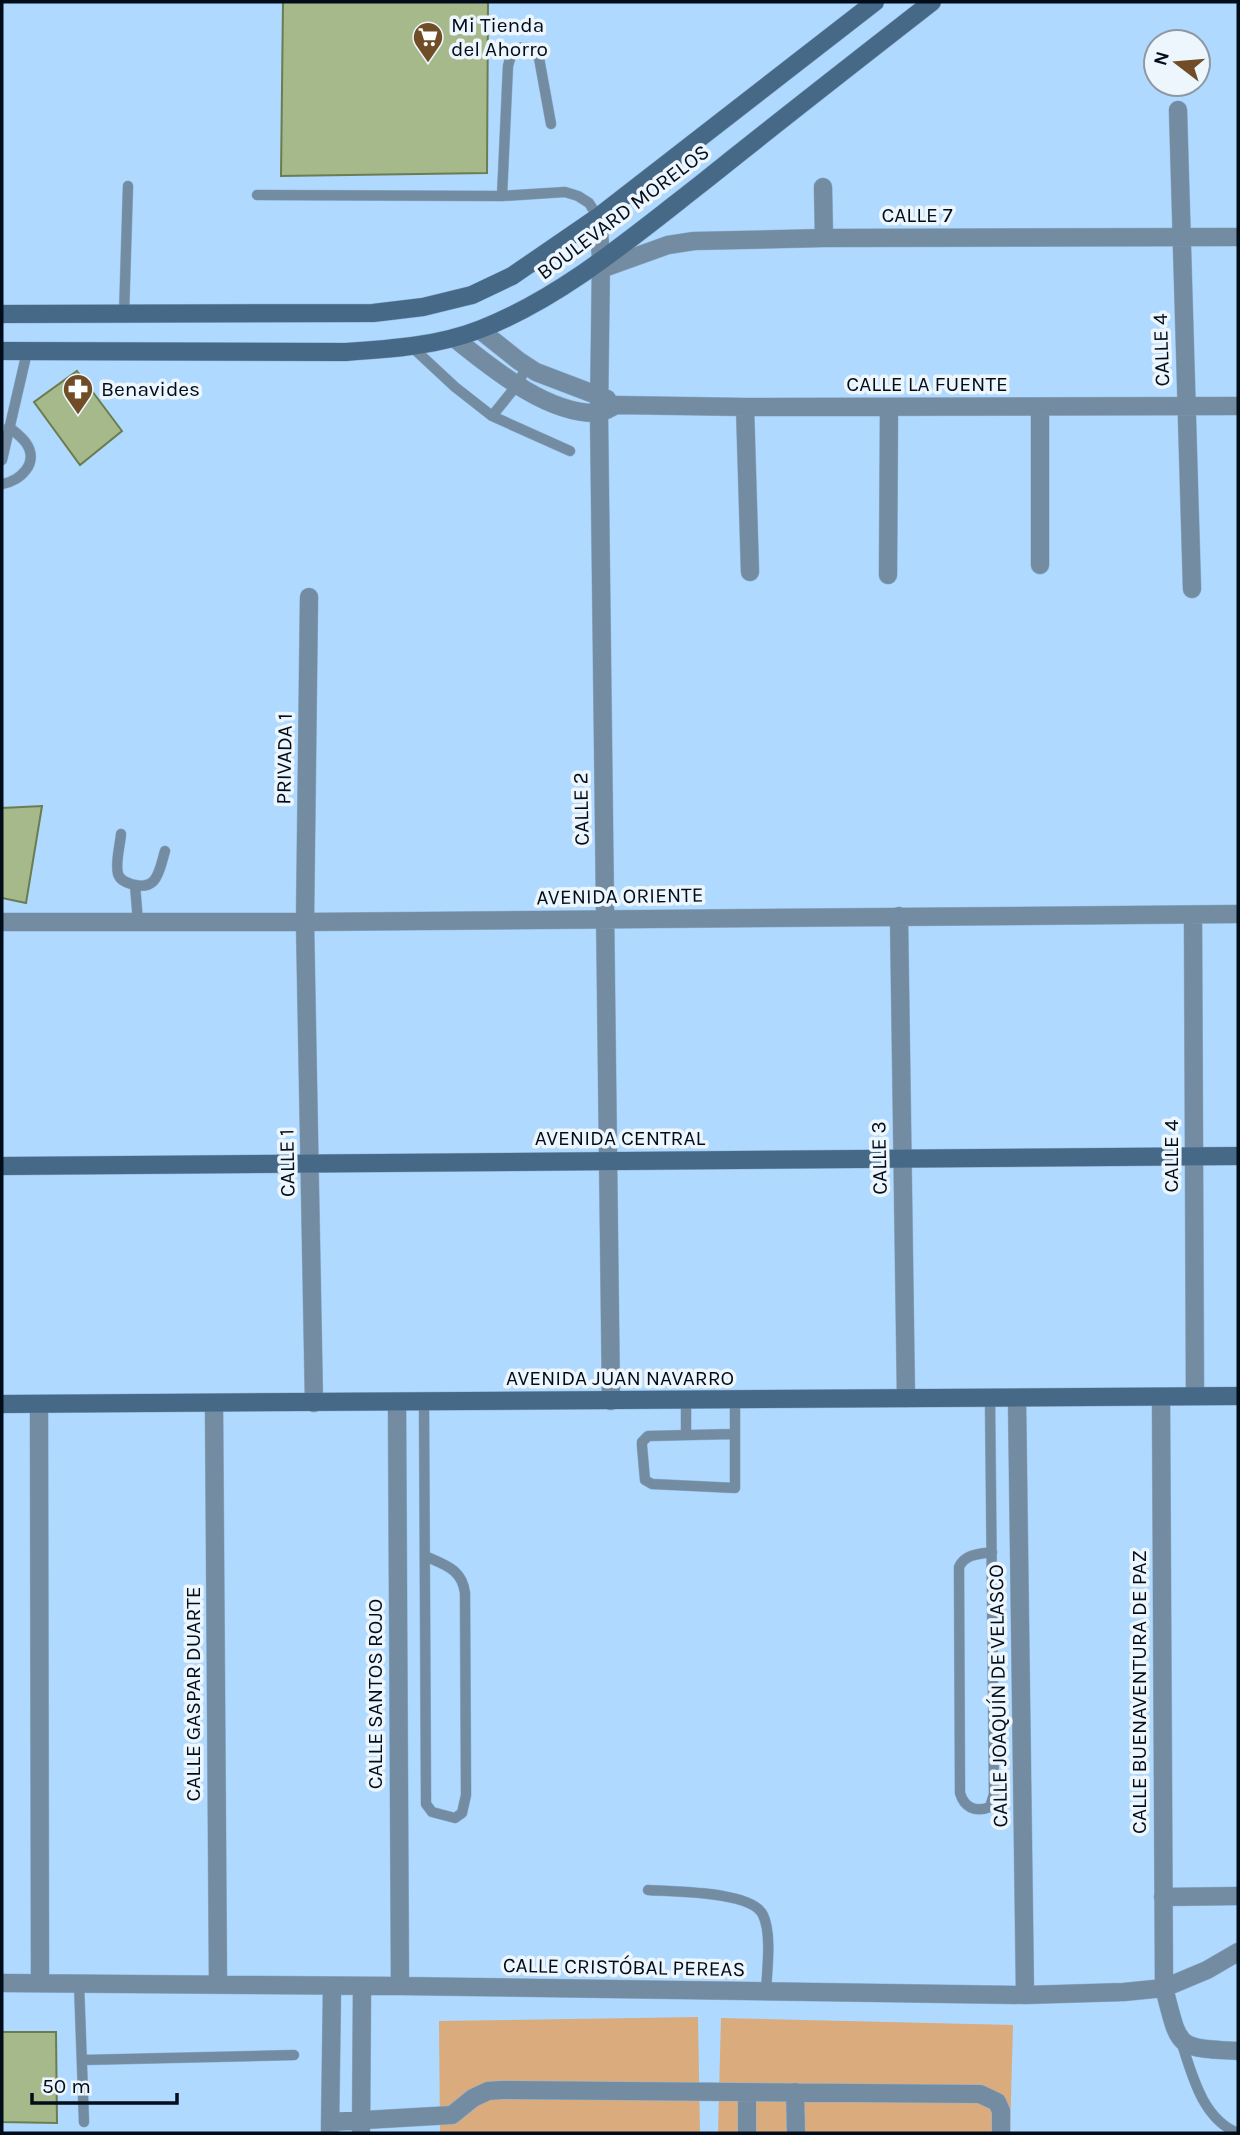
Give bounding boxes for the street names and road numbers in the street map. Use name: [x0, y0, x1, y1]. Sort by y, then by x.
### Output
street label: BOULEVARD MORELOS: [532, 140, 714, 284]
street label: CALLE 7: [881, 203, 953, 227]
street label: CALLE 4: [1148, 313, 1174, 387]
street label: CALLE LA FUENTE: [846, 372, 1008, 396]
street label: PRIVADA 1: [271, 713, 297, 805]
street label: CALLE 2: [568, 772, 594, 846]
street label: AVENIDA ORIENTE: [536, 883, 704, 909]
street label: CALLE 4: [1159, 1119, 1183, 1193]
street label: CALLE 3: [866, 1121, 892, 1195]
street label: AVENIDA CENTRAL: [535, 1126, 705, 1150]
street label: CALLE 1: [274, 1129, 300, 1197]
street label: AVENIDA JUAN NAVARRO: [506, 1366, 734, 1390]
street label: CALLE BUENAVENTURA DE PAZ: [1127, 1550, 1151, 1834]
street label: CALLE JOAQUÍN DE VELASCO: [984, 1564, 1012, 1828]
street label: CALLE GASPAR DUARTE: [181, 1586, 205, 1802]
street label: CALLE SANTOS ROJO: [363, 1599, 387, 1789]
street label: CALLE CRISTÓBAL PEREAS: [503, 1953, 745, 1981]

